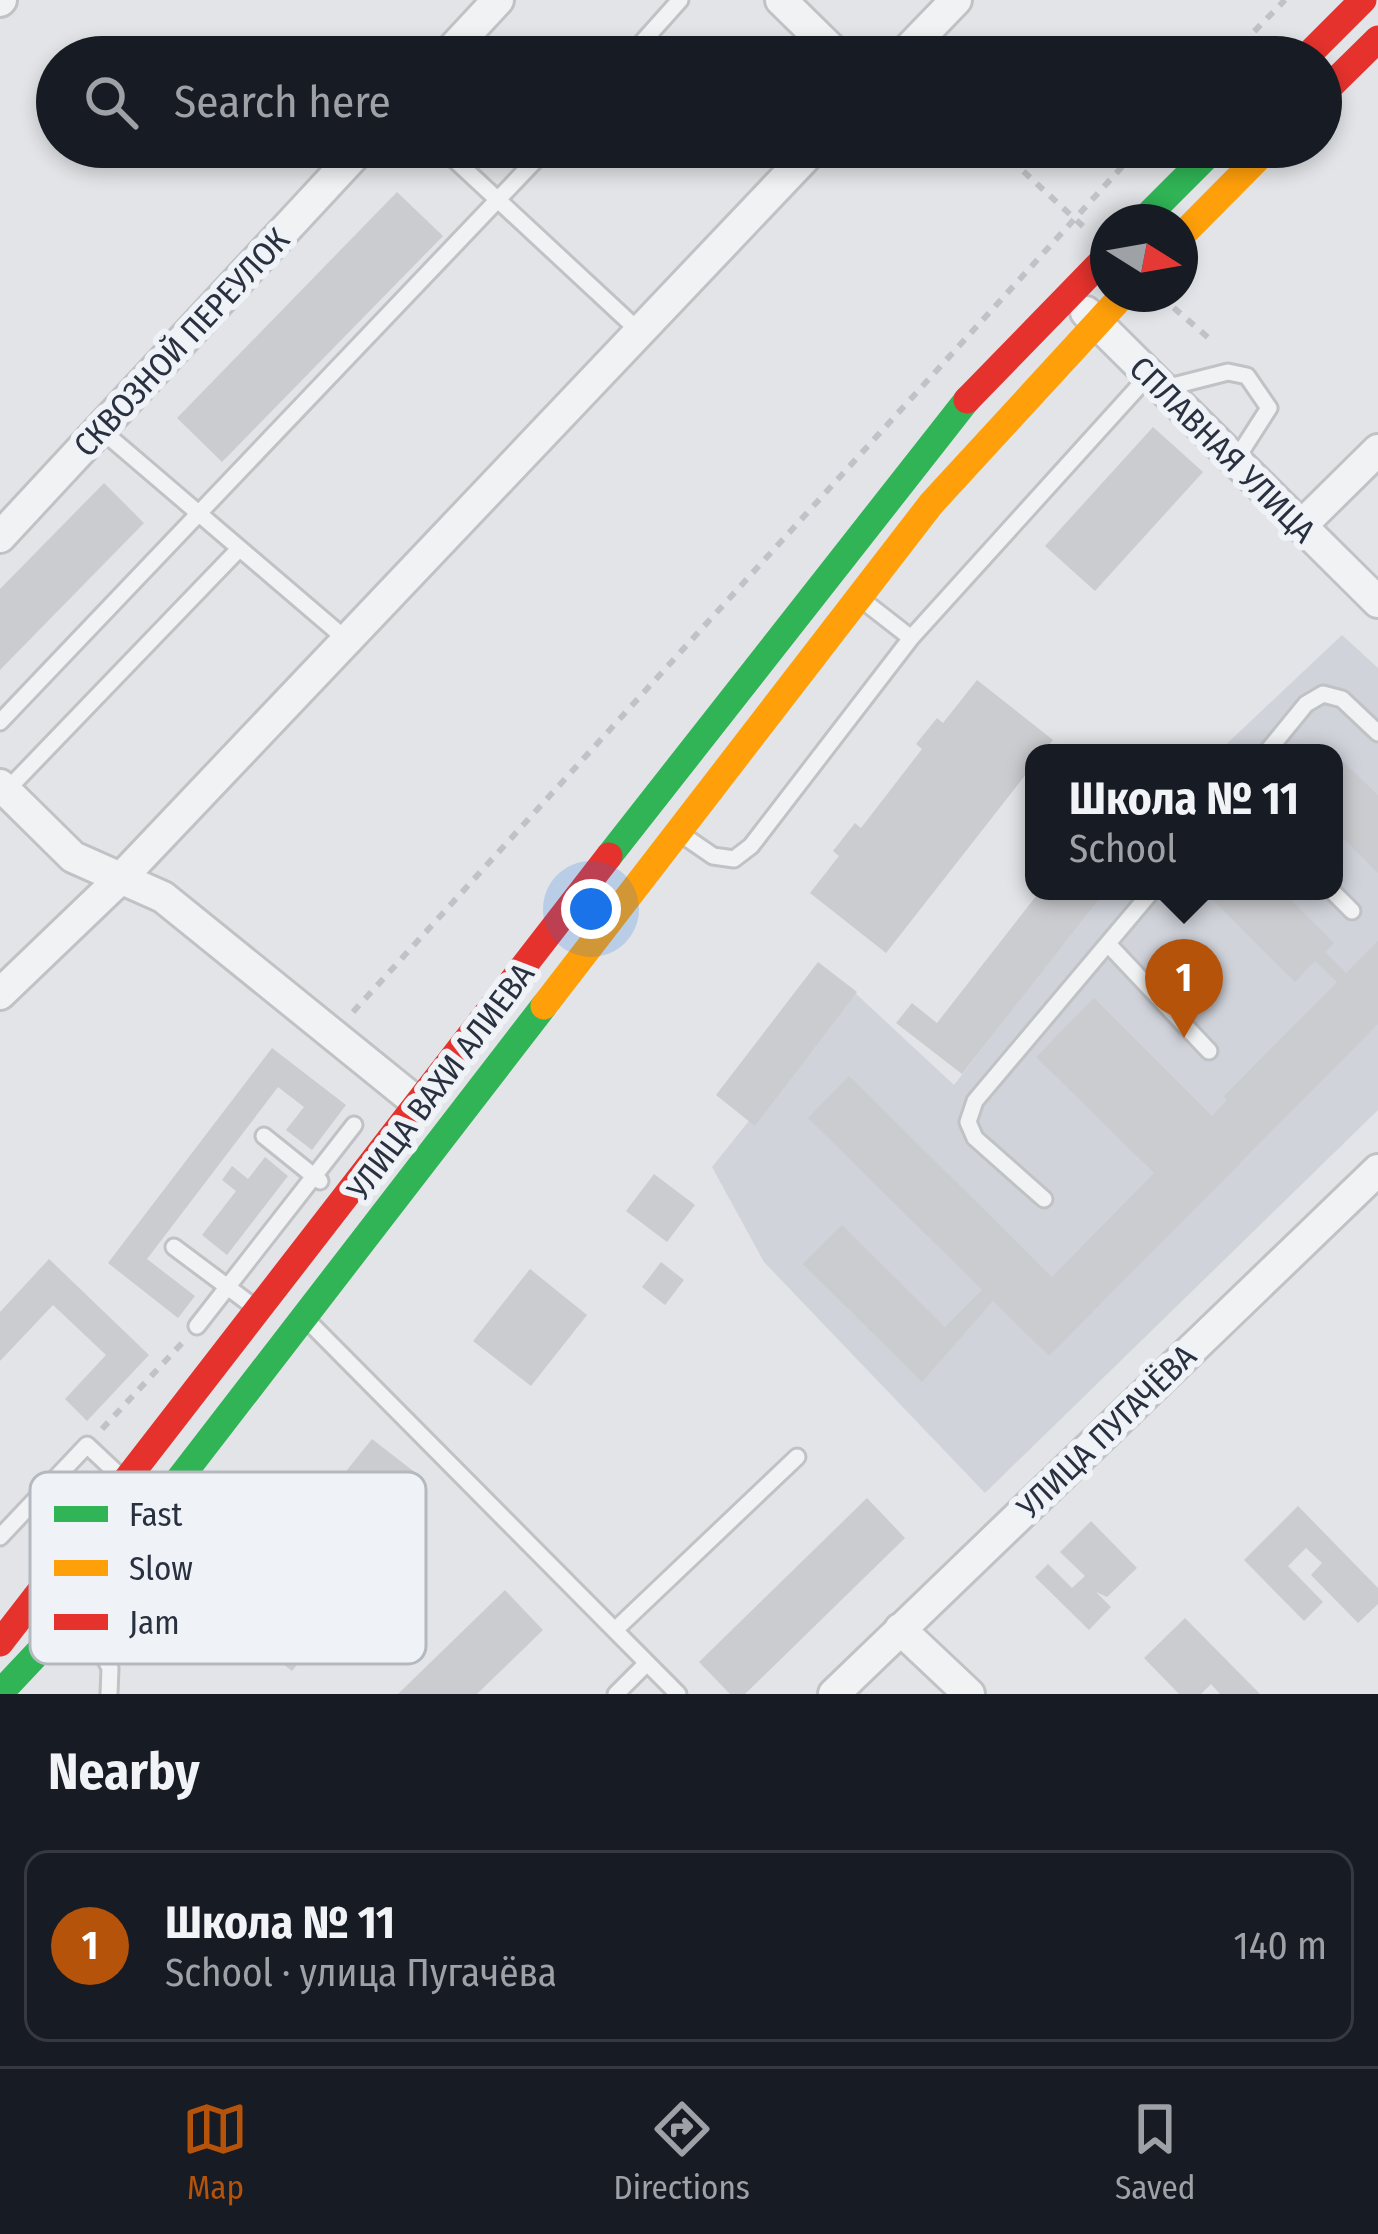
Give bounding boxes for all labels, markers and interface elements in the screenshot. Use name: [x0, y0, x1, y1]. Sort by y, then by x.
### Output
search box: [36, 36, 1342, 168]
icon: search: [78, 69, 144, 135]
text: Search here: [174, 75, 391, 129]
north arrow: [1090, 204, 1198, 312]
street label: СКВОЗНОЙ ПЕРЕУЛОК: [66, 220, 298, 465]
street label: СПЛАВНАЯ УЛИЦА: [1121, 348, 1324, 552]
popup: [1025, 744, 1343, 900]
text: Школа № 11: [1069, 772, 1299, 826]
text: School: [1069, 826, 1177, 872]
your location: [561, 879, 621, 939]
pin: 1: [1145, 939, 1223, 1038]
street label: УЛИЦА ВАХИ АЛИЕВА: [338, 955, 543, 1209]
street label: УЛИЦА ПУГАЧЁВА: [1008, 1336, 1205, 1528]
legend: [30, 1472, 426, 1664]
text: Fast: [129, 1495, 183, 1535]
text: Slow: [129, 1549, 193, 1589]
text: Jam: [129, 1603, 180, 1643]
text: Nearby: [48, 1741, 200, 1803]
text: Школа № 11: [165, 1896, 395, 1950]
text: 1: [82, 1923, 98, 1969]
text: 140 m: [1233, 1923, 1327, 1969]
text: School · улица Пугачёва: [165, 1950, 557, 1996]
tab: Map: [182, 2096, 248, 2208]
tab: Directions: [613, 2096, 750, 2208]
tab: Saved: [1115, 2096, 1195, 2208]

